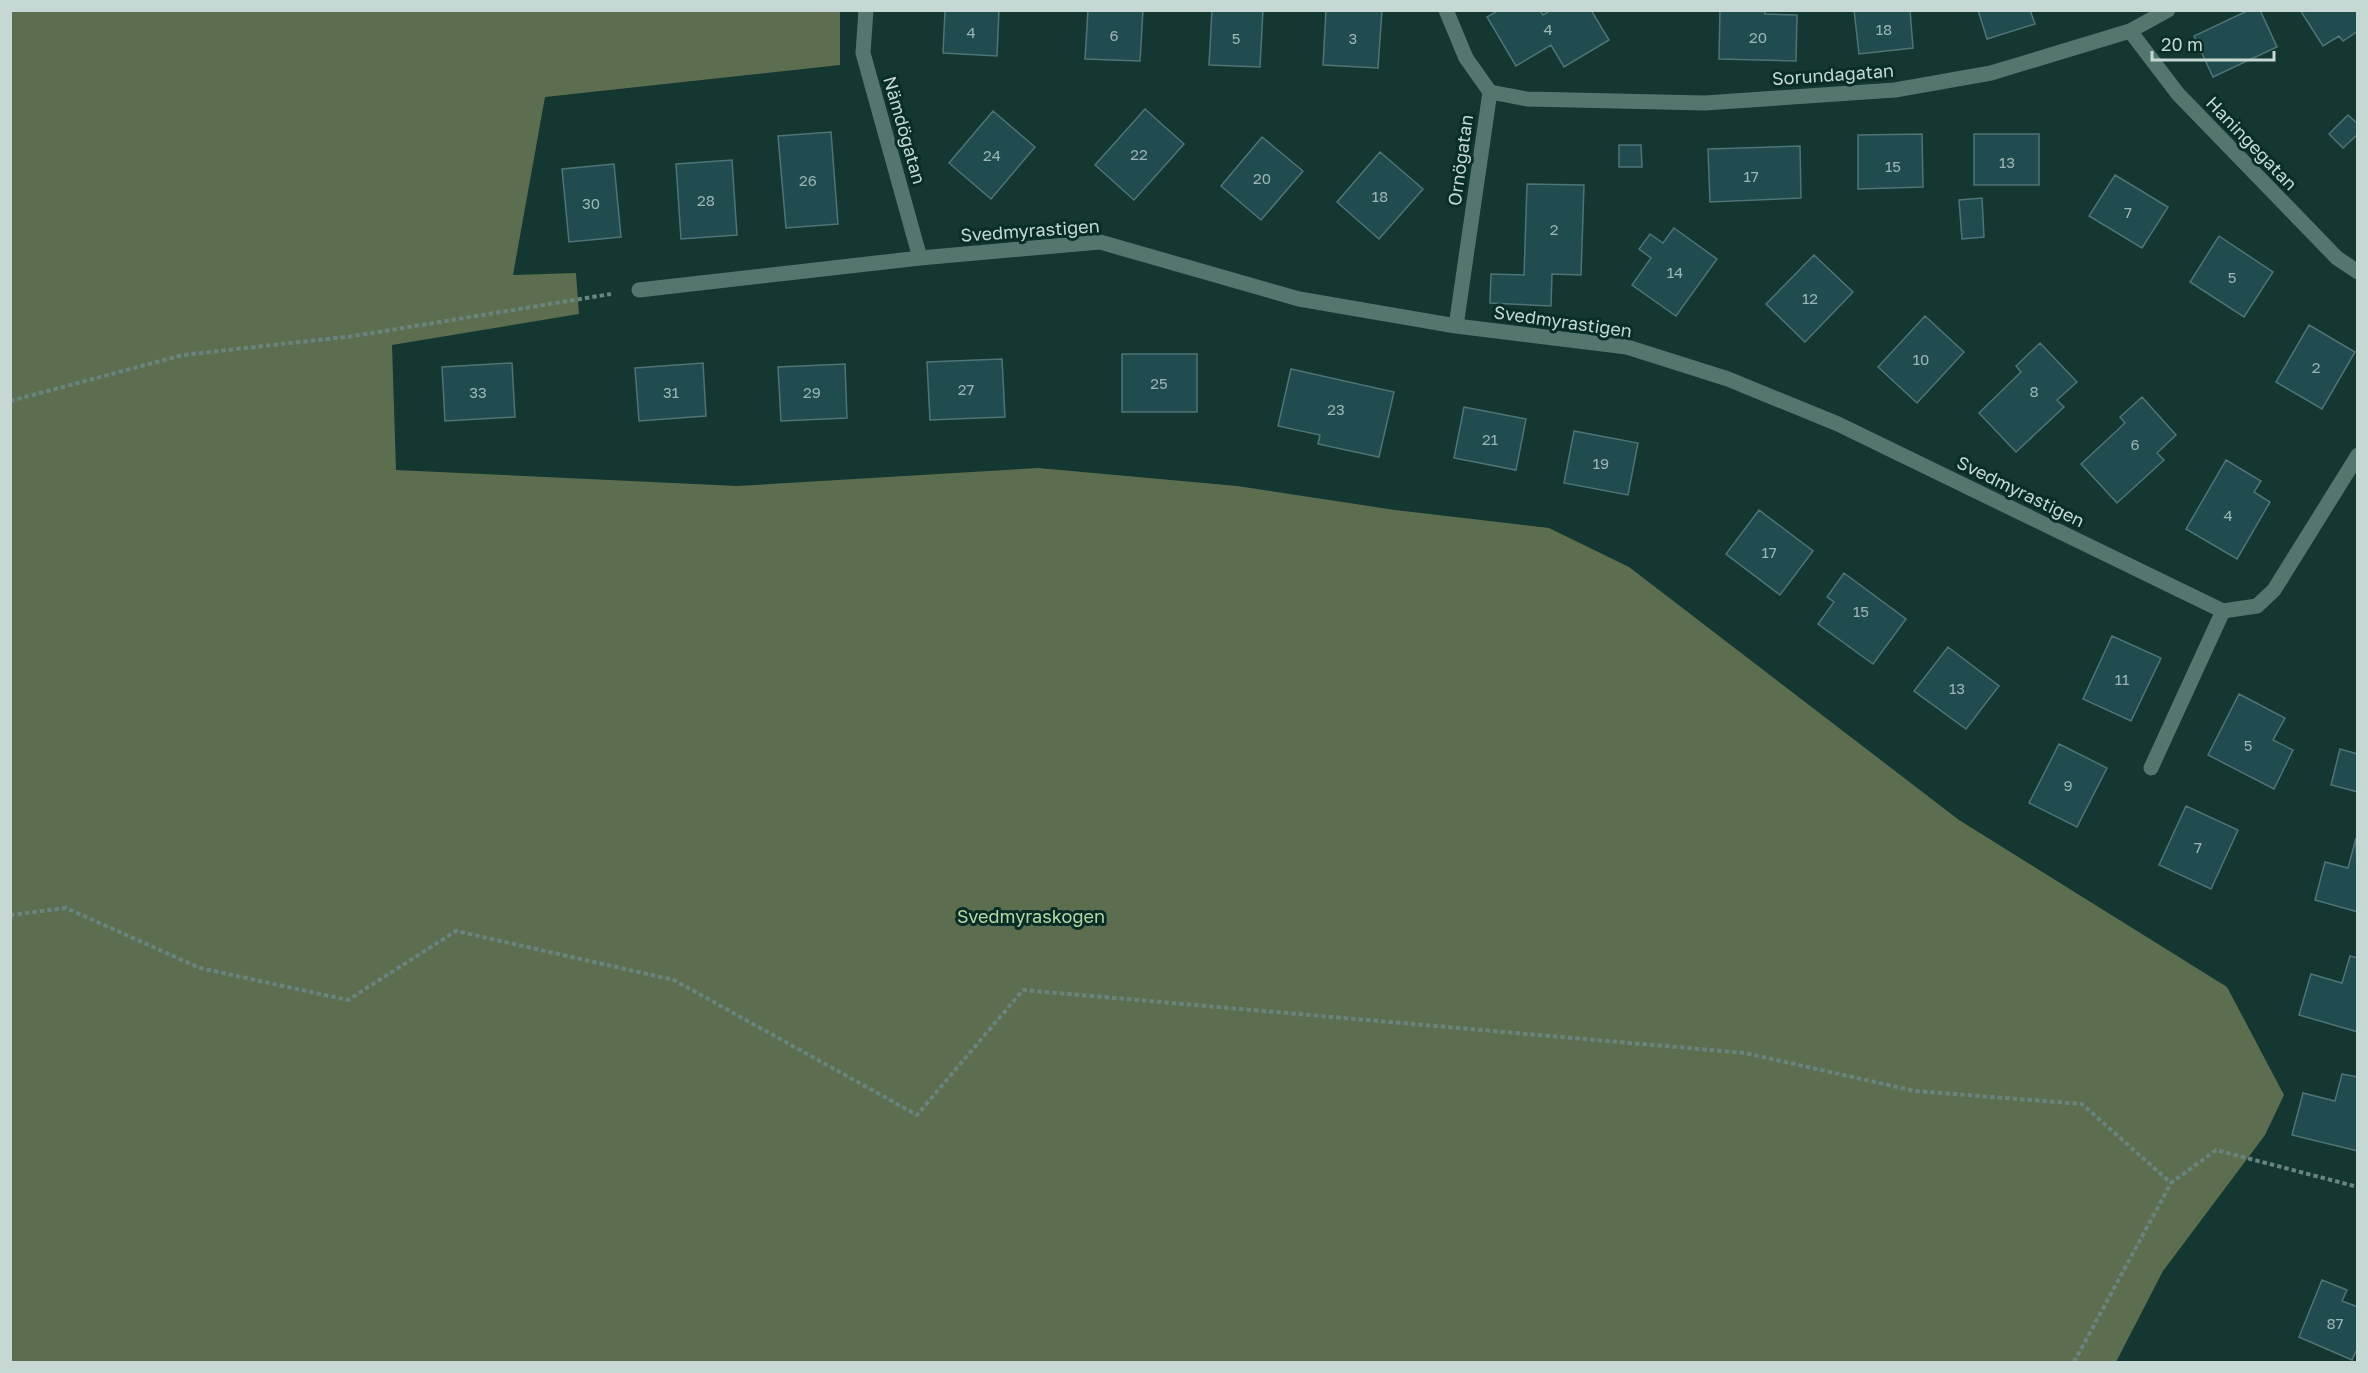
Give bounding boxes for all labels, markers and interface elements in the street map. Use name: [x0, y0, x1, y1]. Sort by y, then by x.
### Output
house number: 4: [1543, 20, 1553, 38]
house number: 18: [1876, 20, 1892, 38]
house number: 4: [966, 23, 976, 41]
scale bar: [2152, 24, 2274, 62]
house number: 6: [1109, 26, 1119, 44]
house number: 20: [1749, 28, 1767, 46]
house number: 5: [1232, 29, 1240, 47]
house number: 3: [1349, 29, 1357, 47]
text: 20 m: [2161, 33, 2203, 55]
street label: Sorundagatan: [1771, 59, 1895, 89]
street label: Nämdögatan: [879, 74, 931, 186]
street label: Haningegatan: [2202, 92, 2302, 194]
street label: Ornögatan: [1443, 113, 1477, 207]
house number: 22: [1130, 145, 1148, 163]
house number: 24: [983, 146, 1001, 164]
house number: 13: [1999, 153, 2015, 171]
house number: 15: [1885, 157, 1901, 175]
house number: 17: [1743, 167, 1759, 185]
house number: 20: [1253, 169, 1271, 187]
house number: 26: [799, 171, 817, 189]
house number: 18: [1372, 187, 1388, 205]
house number: 28: [697, 191, 715, 209]
house number: 30: [582, 194, 600, 212]
house number: 7: [2124, 203, 2132, 221]
street label: Svedmyrastigen: [960, 214, 1100, 246]
house number: 2: [1550, 220, 1558, 238]
house number: 14: [1667, 263, 1683, 281]
house number: 5: [2228, 268, 2236, 286]
house number: 12: [1802, 289, 1818, 307]
street label: Svedmyrastigen: [1492, 300, 1634, 342]
house number: 10: [1913, 350, 1929, 368]
house number: 2: [2312, 358, 2320, 376]
house number: 25: [1150, 374, 1168, 392]
house number: 27: [958, 380, 974, 398]
house number: 8: [2029, 382, 2039, 400]
house number: 33: [469, 383, 487, 401]
house number: 31: [663, 383, 679, 401]
house number: 29: [803, 383, 821, 401]
house number: 23: [1327, 400, 1345, 418]
house number: 21: [1482, 430, 1498, 448]
house number: 6: [2130, 435, 2140, 453]
street label: Svedmyrastigen: [1954, 451, 2088, 531]
house number: 19: [1593, 454, 1609, 472]
house number: 4: [2223, 506, 2233, 524]
house number: 17: [1761, 543, 1777, 561]
house number: 15: [1853, 602, 1869, 620]
house number: 11: [2115, 670, 2129, 688]
house number: 13: [1949, 679, 1965, 697]
house number: 5: [2244, 736, 2252, 754]
house number: 9: [2063, 776, 2073, 794]
house number: 7: [2194, 838, 2202, 856]
park label: Svedmyraskogen: [957, 905, 1105, 927]
house number: 87: [2326, 1314, 2344, 1332]

